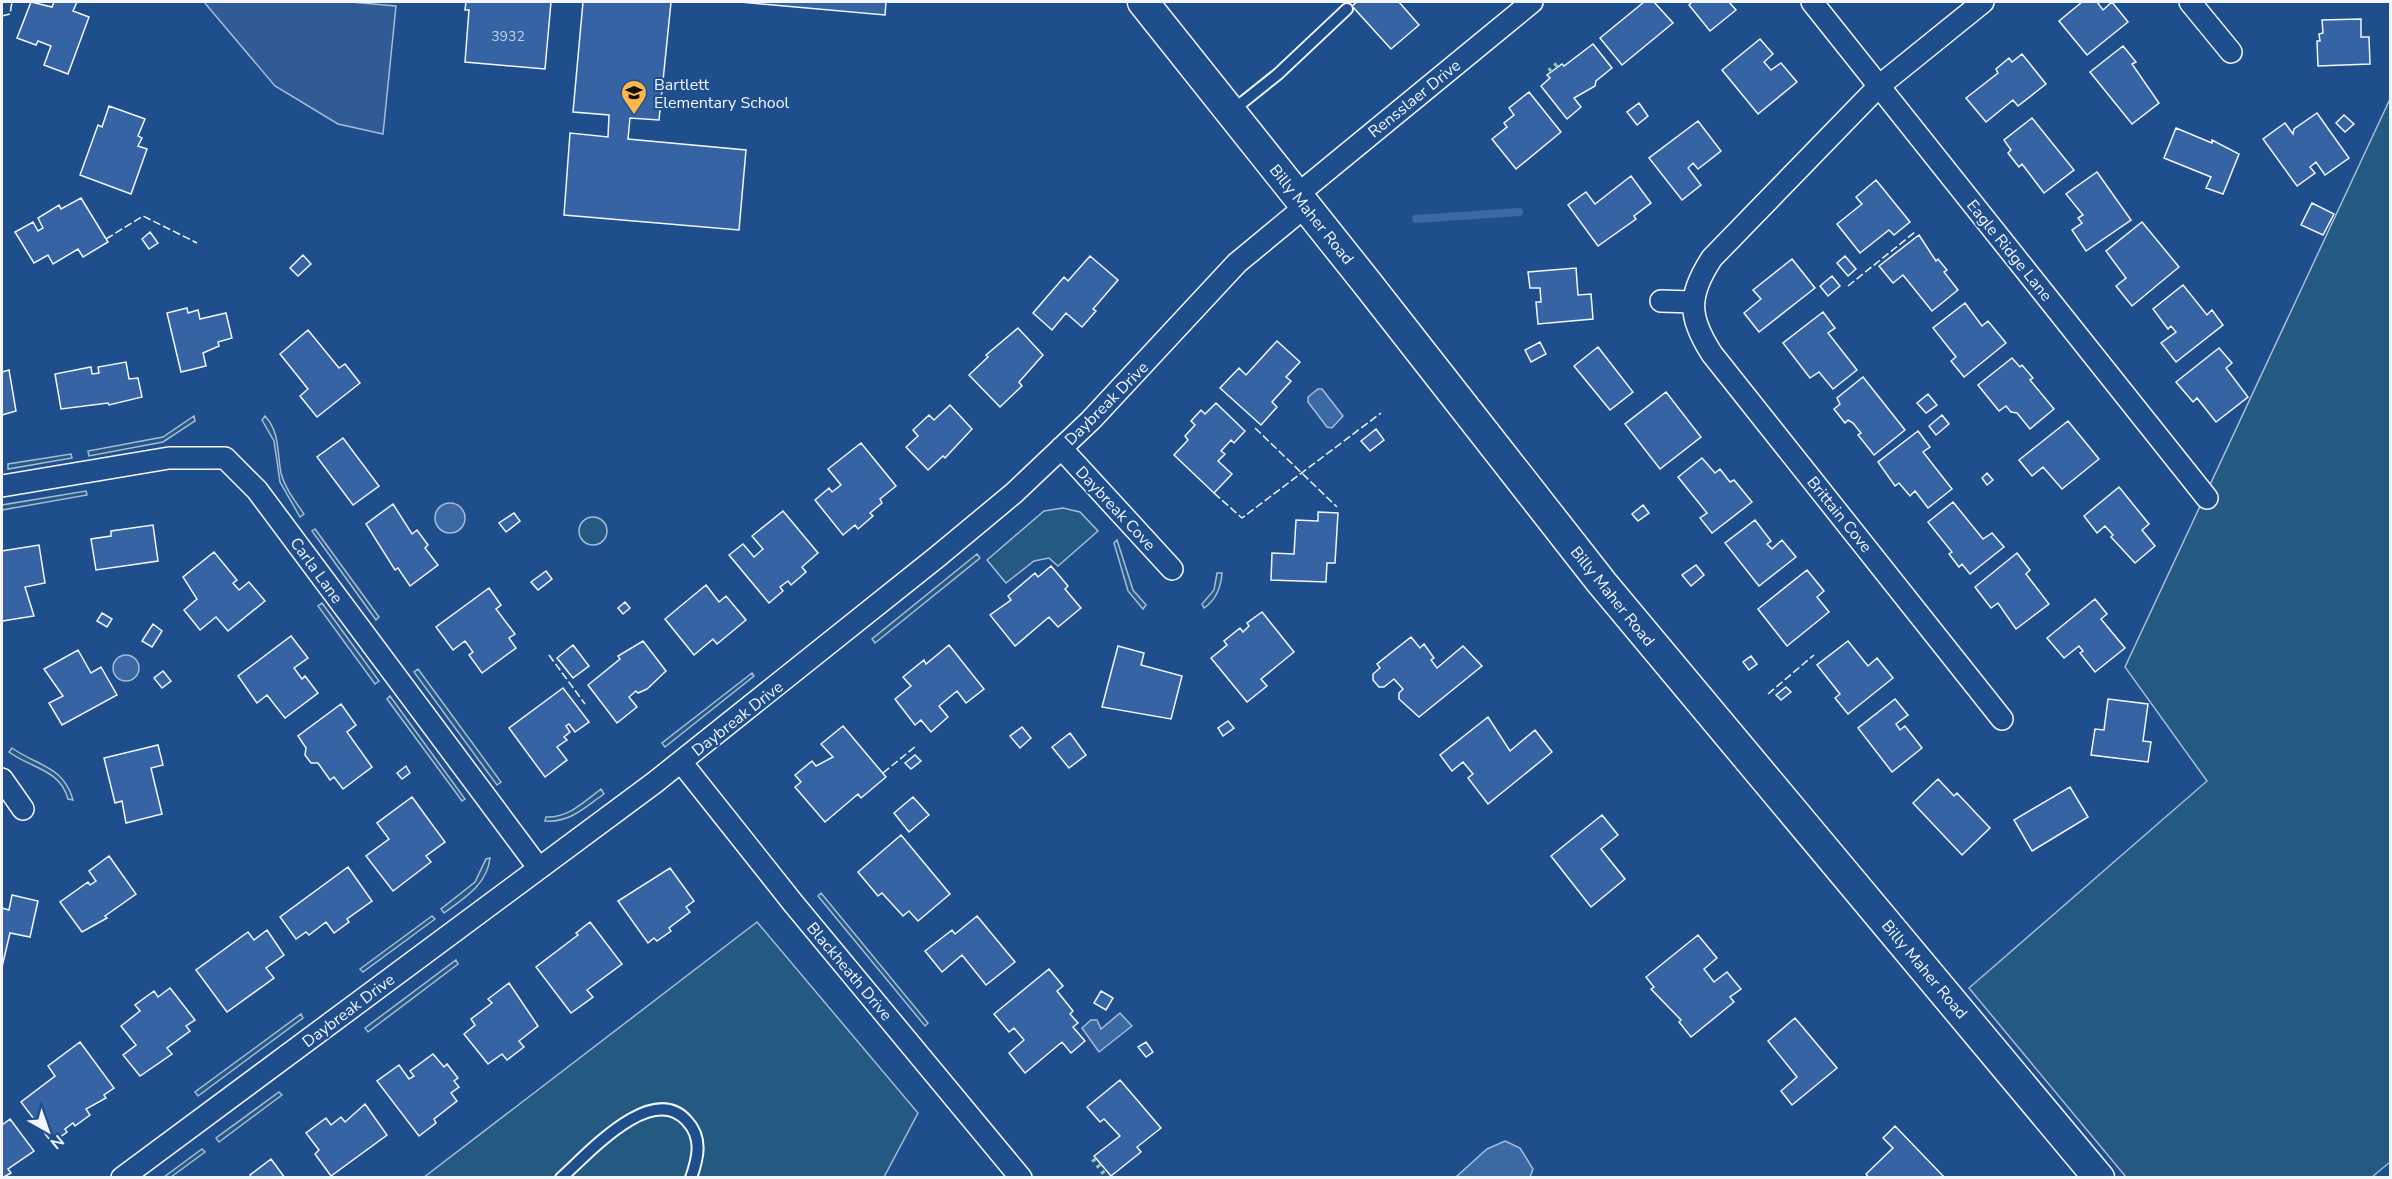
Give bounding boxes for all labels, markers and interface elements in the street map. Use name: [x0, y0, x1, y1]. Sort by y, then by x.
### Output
house number: 3932: [491, 27, 525, 46]
street label: Rensslaer Drive: [1364, 55, 1465, 143]
place label: Bartlett Elementary School: [654, 74, 790, 114]
school or university icon: Bartlett Elementary School: [619, 78, 649, 116]
street label: Billy Maher Road: [1264, 160, 1358, 269]
street label: Eagle Ridge Lane: [1961, 195, 2057, 306]
street label: Daybreak Drive: [1060, 357, 1154, 451]
street label: Daybreak Cove: [1070, 462, 1160, 556]
street label: Brittain Cove: [1802, 472, 1877, 557]
street label: Carla Lane: [285, 533, 348, 608]
street label: Billy Maher Road: [1565, 542, 1659, 651]
street label: Daybreak Drive: [687, 676, 788, 761]
street label: Billy Maher Road: [1876, 915, 1972, 1024]
street label: Blackheath Drive: [802, 918, 897, 1026]
street label: Daybreak Drive: [298, 969, 399, 1053]
north arrow: [18, 1101, 78, 1161]
text: N: [45, 1129, 69, 1154]

